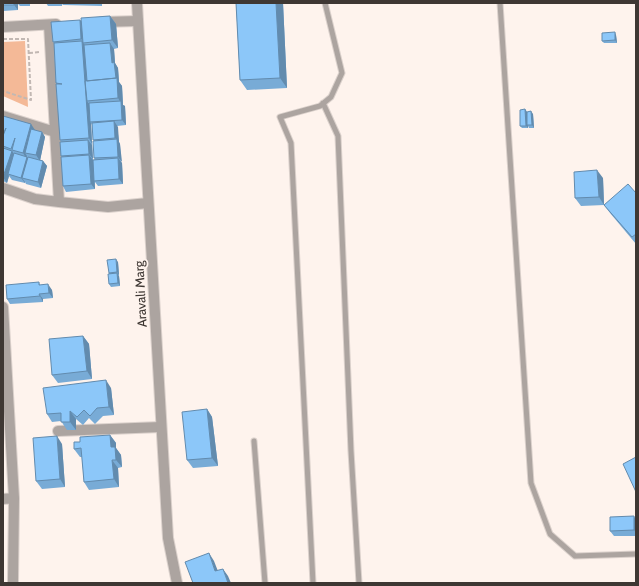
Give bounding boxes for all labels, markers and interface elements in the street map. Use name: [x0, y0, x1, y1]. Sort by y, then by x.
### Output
street label: Aravali Marg: [130, 260, 150, 328]

